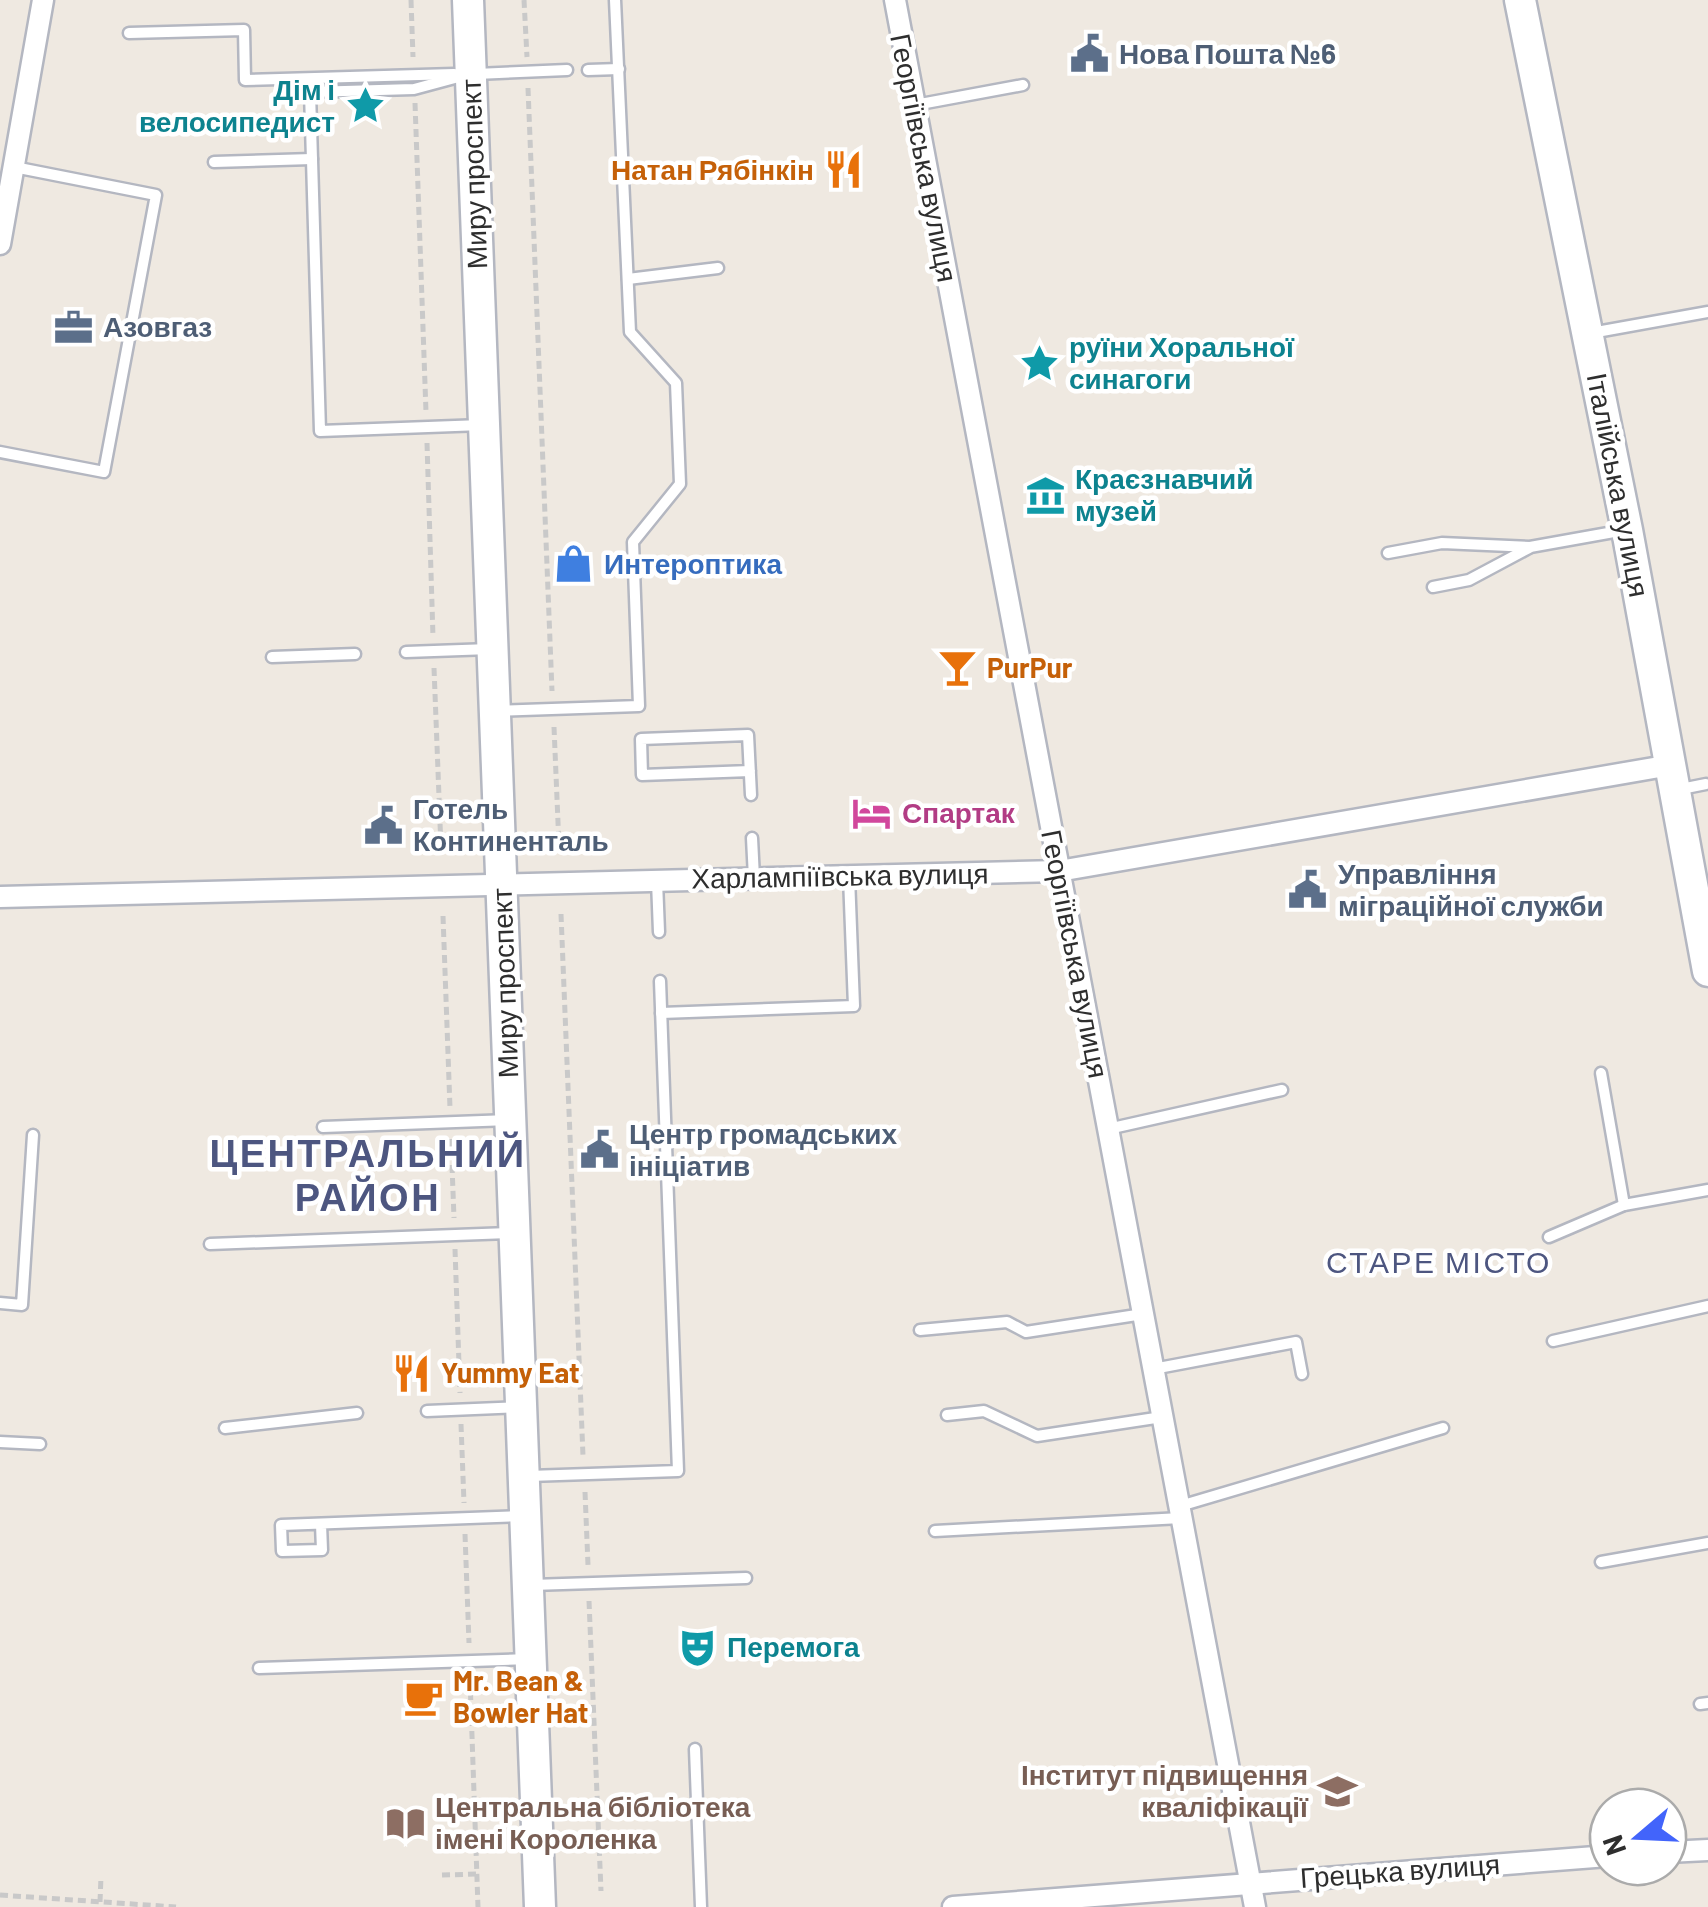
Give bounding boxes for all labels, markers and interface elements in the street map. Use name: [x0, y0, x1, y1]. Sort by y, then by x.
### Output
street label: Георгіївська вулиця: [884, 31, 966, 285]
public building icon: Нова Пошта №6: [1068, 33, 1110, 75]
place label: Нова Пошта №6: [1119, 36, 1336, 70]
place label: Дім і велосипедист: [139, 72, 335, 138]
street label: Миру проспект: [453, 78, 493, 270]
place icon: Дім і велосипедист: [344, 85, 386, 127]
restaurant icon: Натан Рябінкін: [823, 149, 865, 191]
place label: Натан Рябінкін: [611, 152, 814, 186]
office icon: Азовгаз: [52, 306, 94, 348]
place label: Азовгаз: [103, 309, 212, 343]
place label: руїни Хоральної синагоги: [1069, 329, 1295, 395]
place icon: руїни Хоральної синагоги: [1018, 342, 1060, 384]
street label: Італійська вулиця: [1581, 370, 1657, 600]
place label: Краєзнавчий музей: [1075, 461, 1253, 527]
museum icon: Краєзнавчий музей: [1024, 474, 1066, 516]
shop icon: Интероптика: [553, 543, 595, 585]
place label: Интероптика: [604, 546, 782, 580]
bar icon: PurPur: [936, 647, 978, 689]
place label: PurPur: [987, 650, 1073, 684]
place label: Готель Континенталь: [413, 791, 609, 857]
hotel icon: Спартак: [851, 792, 893, 834]
place label: Спартак: [902, 795, 1016, 829]
public building icon: Готель Континенталь: [362, 804, 404, 846]
street label: Георгіївська вулиця: [1035, 827, 1117, 1081]
street label: Харлампіївська вулиця: [691, 855, 989, 895]
place label: Управління міграційної служби: [1338, 856, 1604, 922]
public building icon: Управління міграційної служби: [1287, 869, 1329, 911]
street label: Миру проспект: [484, 887, 524, 1079]
place label: Центр громадських ініціатив: [629, 1116, 898, 1182]
district label: ЦЕНТРАЛЬНИЙ РАЙОН: [209, 1129, 527, 1219]
public building icon: Центр громадських ініціатив: [578, 1129, 620, 1171]
district label: СТАРЕ МІСТО: [1326, 1243, 1552, 1279]
restaurant icon: Yummy Eat: [390, 1352, 432, 1394]
place label: Yummy Eat: [441, 1355, 580, 1389]
theatre icon: Перемога: [676, 1626, 718, 1668]
place label: Перемога: [727, 1629, 860, 1663]
place label: Mr. Bean & Bowler Hat: [453, 1663, 588, 1729]
cafe icon: Mr. Bean & Bowler Hat: [402, 1676, 444, 1718]
place label: Інститут підвищення кваліфікації: [1021, 1757, 1309, 1823]
school or university icon: Інститут підвищення кваліфікації: [1317, 1770, 1359, 1812]
north arrow: [1588, 1787, 1688, 1887]
place label: Центральна бібліотека імені Короленка: [435, 1789, 751, 1855]
library icon: Центральна бібліотека імені Короленка: [384, 1802, 426, 1844]
text: N: [1594, 1831, 1633, 1860]
street label: Грецька вулиця: [1299, 1846, 1501, 1894]

